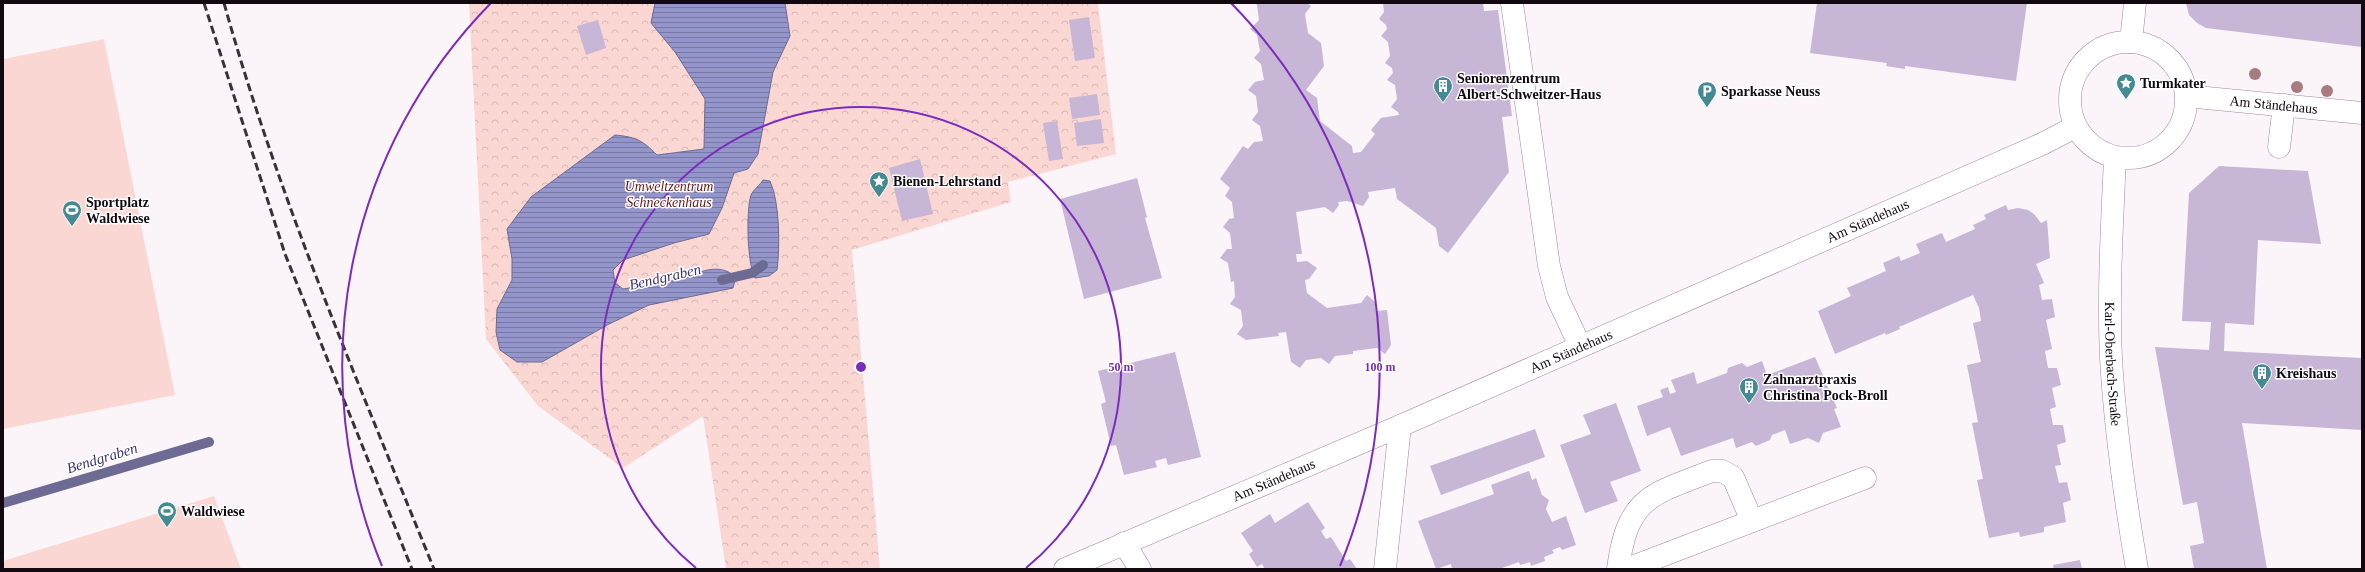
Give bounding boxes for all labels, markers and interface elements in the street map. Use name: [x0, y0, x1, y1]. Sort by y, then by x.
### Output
place label: Seniorenzentrum Albert-Schweitzer-Haus: [1457, 71, 1602, 102]
place icon: Turmkater: [2115, 72, 2137, 100]
building icon: Seniorenzentrum Albert-Schweitzer-Haus: [1432, 75, 1454, 103]
place label: Turmkater: [2140, 76, 2206, 91]
parking icon: Sparkasse Neuss: [1696, 80, 1718, 108]
place label: Sparkasse Neuss: [1721, 84, 1821, 99]
street label: Am Ständehaus: [2229, 93, 2318, 117]
place icon: Bienen-Lehrstand: [868, 170, 890, 198]
place label: Bienen-Lehrstand: [893, 174, 1001, 189]
park label: Umweltzentrum Schneckenhaus: [625, 179, 713, 210]
place label: Sportplatz Waldwiese: [86, 195, 150, 226]
street label: Am Ständehaus: [1824, 196, 1911, 246]
sports icon: Sportplatz Waldwiese: [61, 199, 83, 227]
water label: Bendgraben: [627, 261, 703, 293]
street label: Karl-Oberbach-Straße: [2102, 302, 2124, 427]
street label: Am Ständehaus: [1528, 327, 1615, 376]
centre of rings: [854, 360, 868, 374]
text: 50 m: [1109, 360, 1134, 374]
text: 100 m: [1365, 360, 1396, 374]
building icon: Kreishaus: [2251, 362, 2273, 390]
place label: Kreishaus: [2276, 366, 2337, 381]
place label: Zahnarztpraxis Christina Pock-Broll: [1763, 372, 1888, 403]
building icon: Zahnarztpraxis Christina Pock-Broll: [1738, 376, 1760, 404]
water label: Bendgraben: [65, 440, 139, 476]
street label: Am Ständehaus: [1230, 456, 1318, 505]
sports icon: Waldwiese: [156, 500, 178, 528]
place label: Waldwiese: [181, 504, 245, 519]

